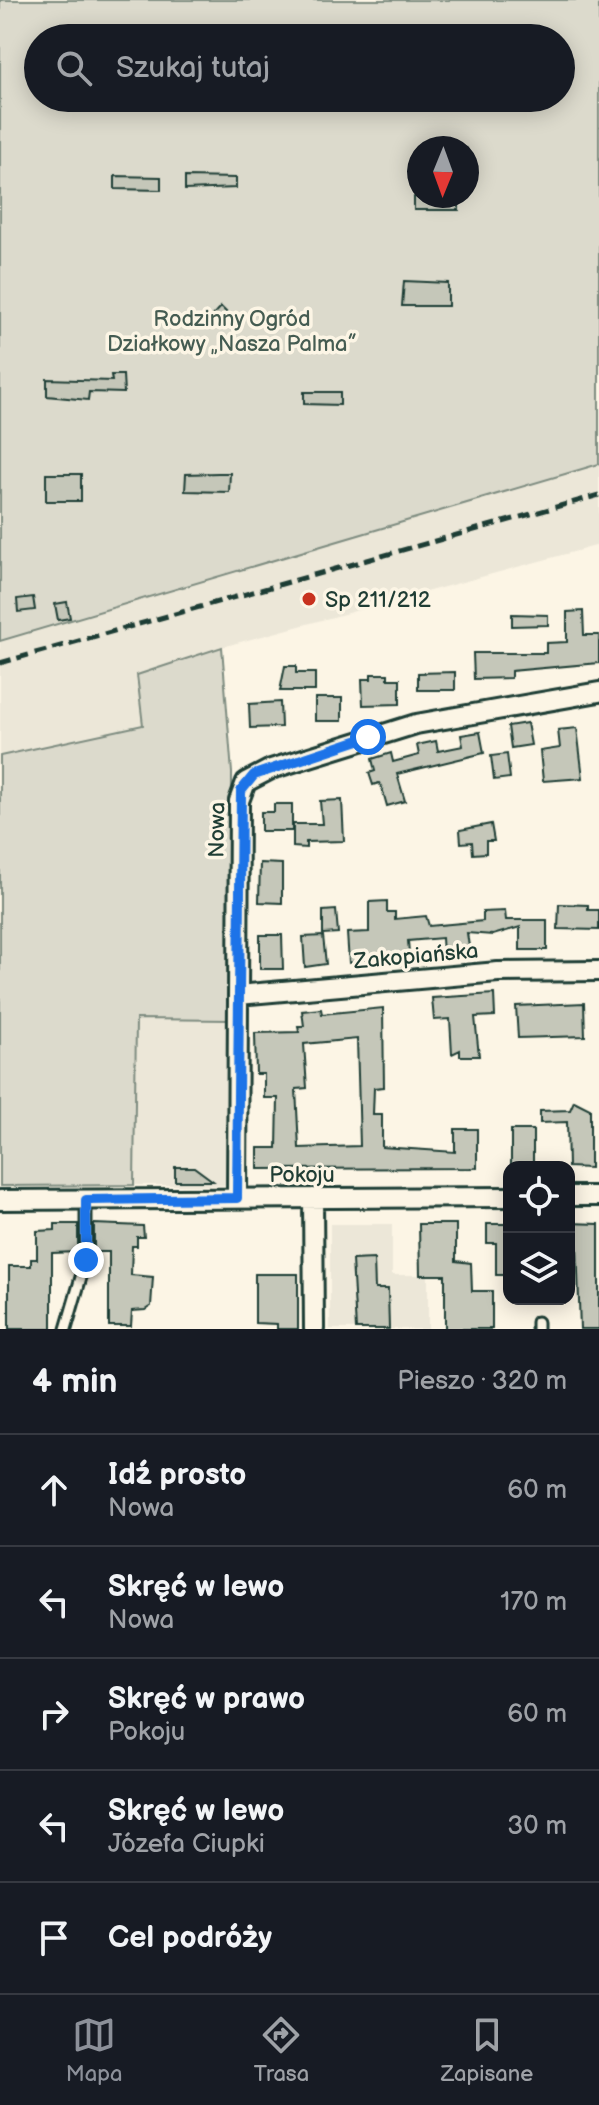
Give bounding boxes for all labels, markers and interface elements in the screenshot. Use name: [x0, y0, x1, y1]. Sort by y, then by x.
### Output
search box: [24, 24, 575, 112]
icon: search: [52, 46, 96, 90]
text: Szukaj tutaj: [116, 50, 270, 86]
north arrow: [407, 136, 479, 208]
park label: Rodzinny Ogród Działkowy „Nasza Palma”: [107, 306, 357, 358]
place label: Sp 211/212: [325, 587, 431, 614]
marker: Sp 211/212: [300, 590, 318, 608]
route start: [350, 719, 386, 755]
street label: Nowa: [204, 802, 231, 858]
street label: Zakopiańska: [352, 938, 480, 975]
map controls: [503, 1161, 575, 1305]
button: locate: [503, 1161, 575, 1233]
street label: Pokoju: [269, 1162, 335, 1189]
button: layers: [503, 1233, 575, 1305]
route end: [68, 1242, 104, 1278]
text: 4 min: [32, 1361, 118, 1402]
text: Pieszo · 320 m: [397, 1366, 567, 1397]
text: Idź prosto: [108, 1457, 246, 1493]
icon: ahead: [32, 1468, 76, 1512]
text: 60 m: [507, 1475, 567, 1506]
text: Nowa: [108, 1493, 174, 1524]
text: Skręć w lewo: [108, 1569, 284, 1605]
icon: left: [32, 1580, 76, 1624]
text: 170 m: [500, 1587, 567, 1618]
text: Nowa: [108, 1605, 174, 1636]
text: Skręć w prawo: [108, 1681, 305, 1717]
icon: right: [32, 1692, 76, 1736]
text: 60 m: [507, 1699, 567, 1730]
text: Pokoju: [108, 1717, 185, 1748]
text: Skręć w lewo: [108, 1793, 284, 1829]
icon: left: [32, 1804, 76, 1848]
text: 30 m: [507, 1811, 567, 1842]
text: Józefa Ciupki: [108, 1829, 265, 1860]
icon: arrive: [32, 1916, 76, 1960]
text: Cel podróży: [108, 1920, 272, 1956]
tab: Mapa: [66, 2013, 122, 2088]
tab: Trasa: [254, 2013, 309, 2088]
tab: Zapisane: [441, 2013, 533, 2088]

